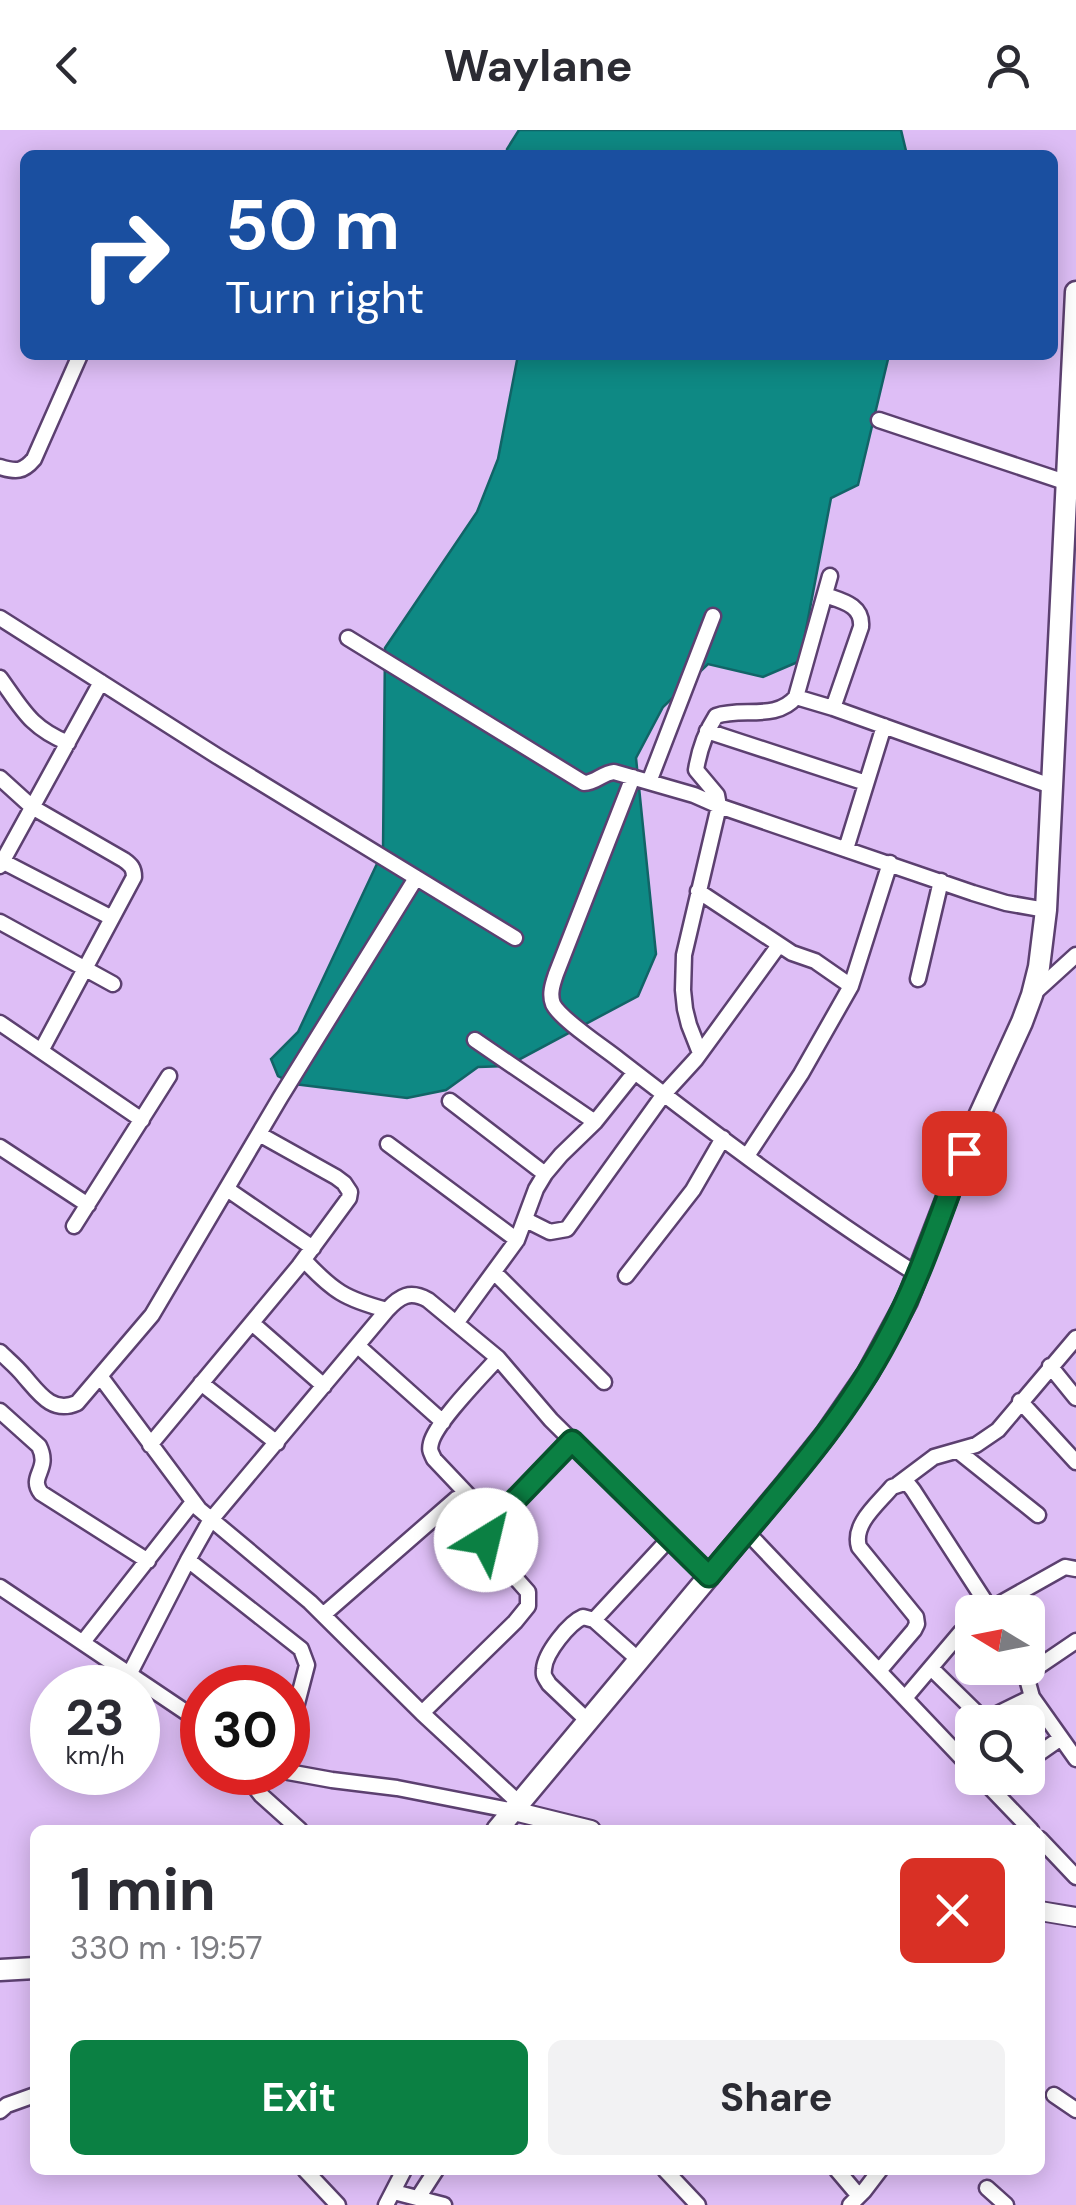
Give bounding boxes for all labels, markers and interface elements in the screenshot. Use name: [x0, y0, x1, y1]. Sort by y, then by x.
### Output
text: Waylane: [443, 36, 633, 95]
icon: back: [40, 38, 95, 93]
icon: person: [981, 38, 1036, 93]
text: 50 m: [225, 180, 400, 271]
icon: right: [60, 190, 190, 320]
text: Turn right: [225, 268, 424, 327]
pin: [922, 1111, 1007, 1196]
icon: arrive: [937, 1126, 992, 1181]
position arrow: [434, 1488, 538, 1592]
north arrow: [955, 1595, 1045, 1685]
map controls: [955, 1595, 1045, 1795]
speed limit sign: 30: [180, 1665, 310, 1795]
text: 23: [66, 1685, 125, 1751]
button: search: [955, 1705, 1045, 1795]
text: km/h: [65, 1739, 125, 1772]
text: 1 min: [70, 1850, 216, 1929]
button: close: [900, 1858, 1005, 1963]
text: 330 m · 19:57: [70, 1927, 263, 1969]
button: Exit: [70, 2040, 528, 2155]
button: Share: [548, 2040, 1005, 2155]

